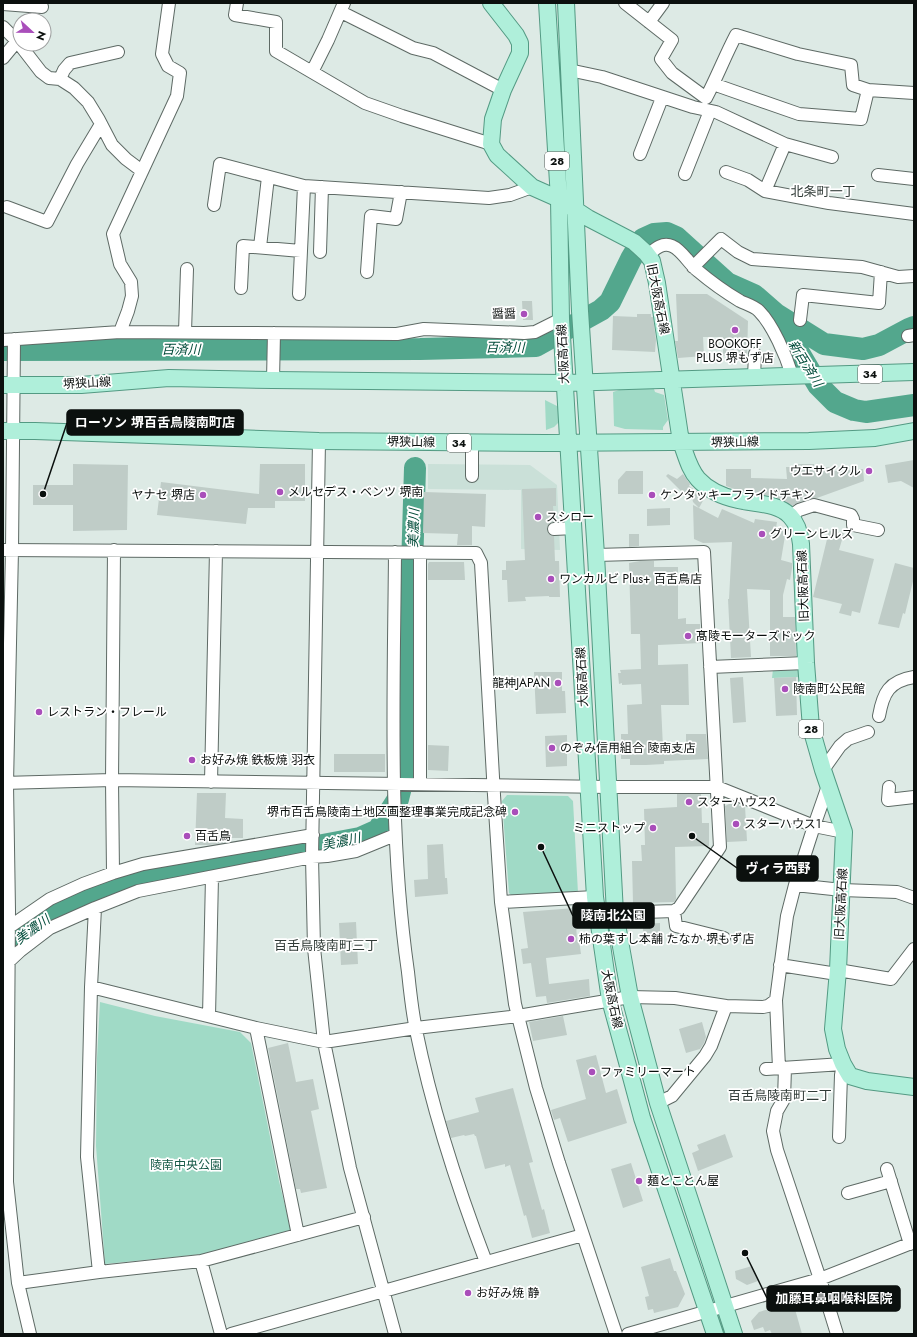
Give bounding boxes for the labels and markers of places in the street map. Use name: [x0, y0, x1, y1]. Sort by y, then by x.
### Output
place label: 醤醤: [492, 305, 516, 323]
marker: 醤醤: [519, 309, 529, 319]
marker: BOOKOFF PLUS 堺もず店: [730, 325, 740, 335]
place label: BOOKOFF PLUS 堺もず店: [696, 335, 774, 367]
callout: ローソン 堺百舌鳥陵南町店: [67, 410, 243, 435]
place label: ウエサイクル: [790, 462, 861, 480]
marker: ウエサイクル: [864, 466, 874, 476]
place label: メルセデス・ベンツ 堺南: [288, 483, 424, 501]
place label: ヤナセ 堺店: [131, 486, 195, 504]
place label: ケンタッキーフライドチキン: [660, 486, 815, 504]
marker: メルセデス・ベンツ 堺南: [275, 487, 285, 497]
marker: ヤナセ 堺店: [198, 490, 208, 500]
marker: ケンタッキーフライドチキン: [647, 490, 657, 500]
place label: スシロー: [546, 508, 594, 526]
marker: スシロー: [533, 512, 543, 522]
place label: グリーンヒルズ: [770, 525, 853, 543]
marker: グリーンヒルズ: [757, 529, 767, 539]
place label: ワンカルビ Plus+ 百舌鳥店: [559, 570, 702, 588]
marker: ワンカルビ Plus+ 百舌鳥店: [546, 574, 556, 584]
place label: 髙陵モーターズドック: [696, 627, 815, 645]
marker: 髙陵モーターズドック: [683, 631, 693, 641]
place label: 龍神JAPAN: [492, 674, 550, 692]
marker: 龍神JAPAN: [553, 678, 563, 688]
place label: 陵南町公民館: [793, 680, 865, 698]
marker: 陵南町公民館: [780, 684, 790, 694]
place label: レストラン・フレール: [47, 703, 167, 721]
marker: レストラン・フレール: [34, 707, 44, 717]
place label: のぞみ信用組合 陵南支店: [560, 739, 696, 757]
marker: のぞみ信用組合 陵南支店: [547, 743, 557, 753]
place label: お好み焼 鉄板焼 羽衣: [200, 751, 315, 769]
marker: お好み焼 鉄板焼 羽衣: [187, 755, 197, 765]
place label: スターハウス2: [697, 793, 776, 811]
marker: スターハウス2: [684, 797, 694, 807]
place label: 堺市百舌鳥陵南土地区画整理事業完成記念碑: [267, 803, 507, 821]
marker: 堺市百舌鳥陵南土地区画整理事業完成記念碑: [510, 807, 520, 817]
place label: スターハウス1: [744, 815, 821, 833]
place label: ミニストップ: [573, 819, 645, 837]
marker: スターハウス1: [731, 819, 741, 829]
marker: ミニストップ: [648, 823, 658, 833]
place label: 百舌鳥: [195, 827, 231, 845]
marker: 百舌鳥: [182, 831, 192, 841]
callout: ヴィラ西野: [737, 856, 818, 881]
callout: 陵南北公園: [573, 903, 654, 928]
place label: 柿の葉すし本舗 たなか 堺もず店: [579, 930, 754, 948]
marker: 柿の葉すし本舗 たなか 堺もず店: [566, 934, 576, 944]
place label: ファミリーマート: [600, 1063, 696, 1081]
marker: ファミリーマート: [587, 1067, 597, 1077]
place label: 麺とことん屋: [647, 1172, 719, 1190]
marker: 麺とことん屋: [634, 1176, 644, 1186]
place label: お好み焼 静: [476, 1284, 540, 1302]
callout: 加藤耳鼻咽喉科医院: [767, 1286, 900, 1311]
marker: お好み焼 静: [463, 1288, 473, 1298]

